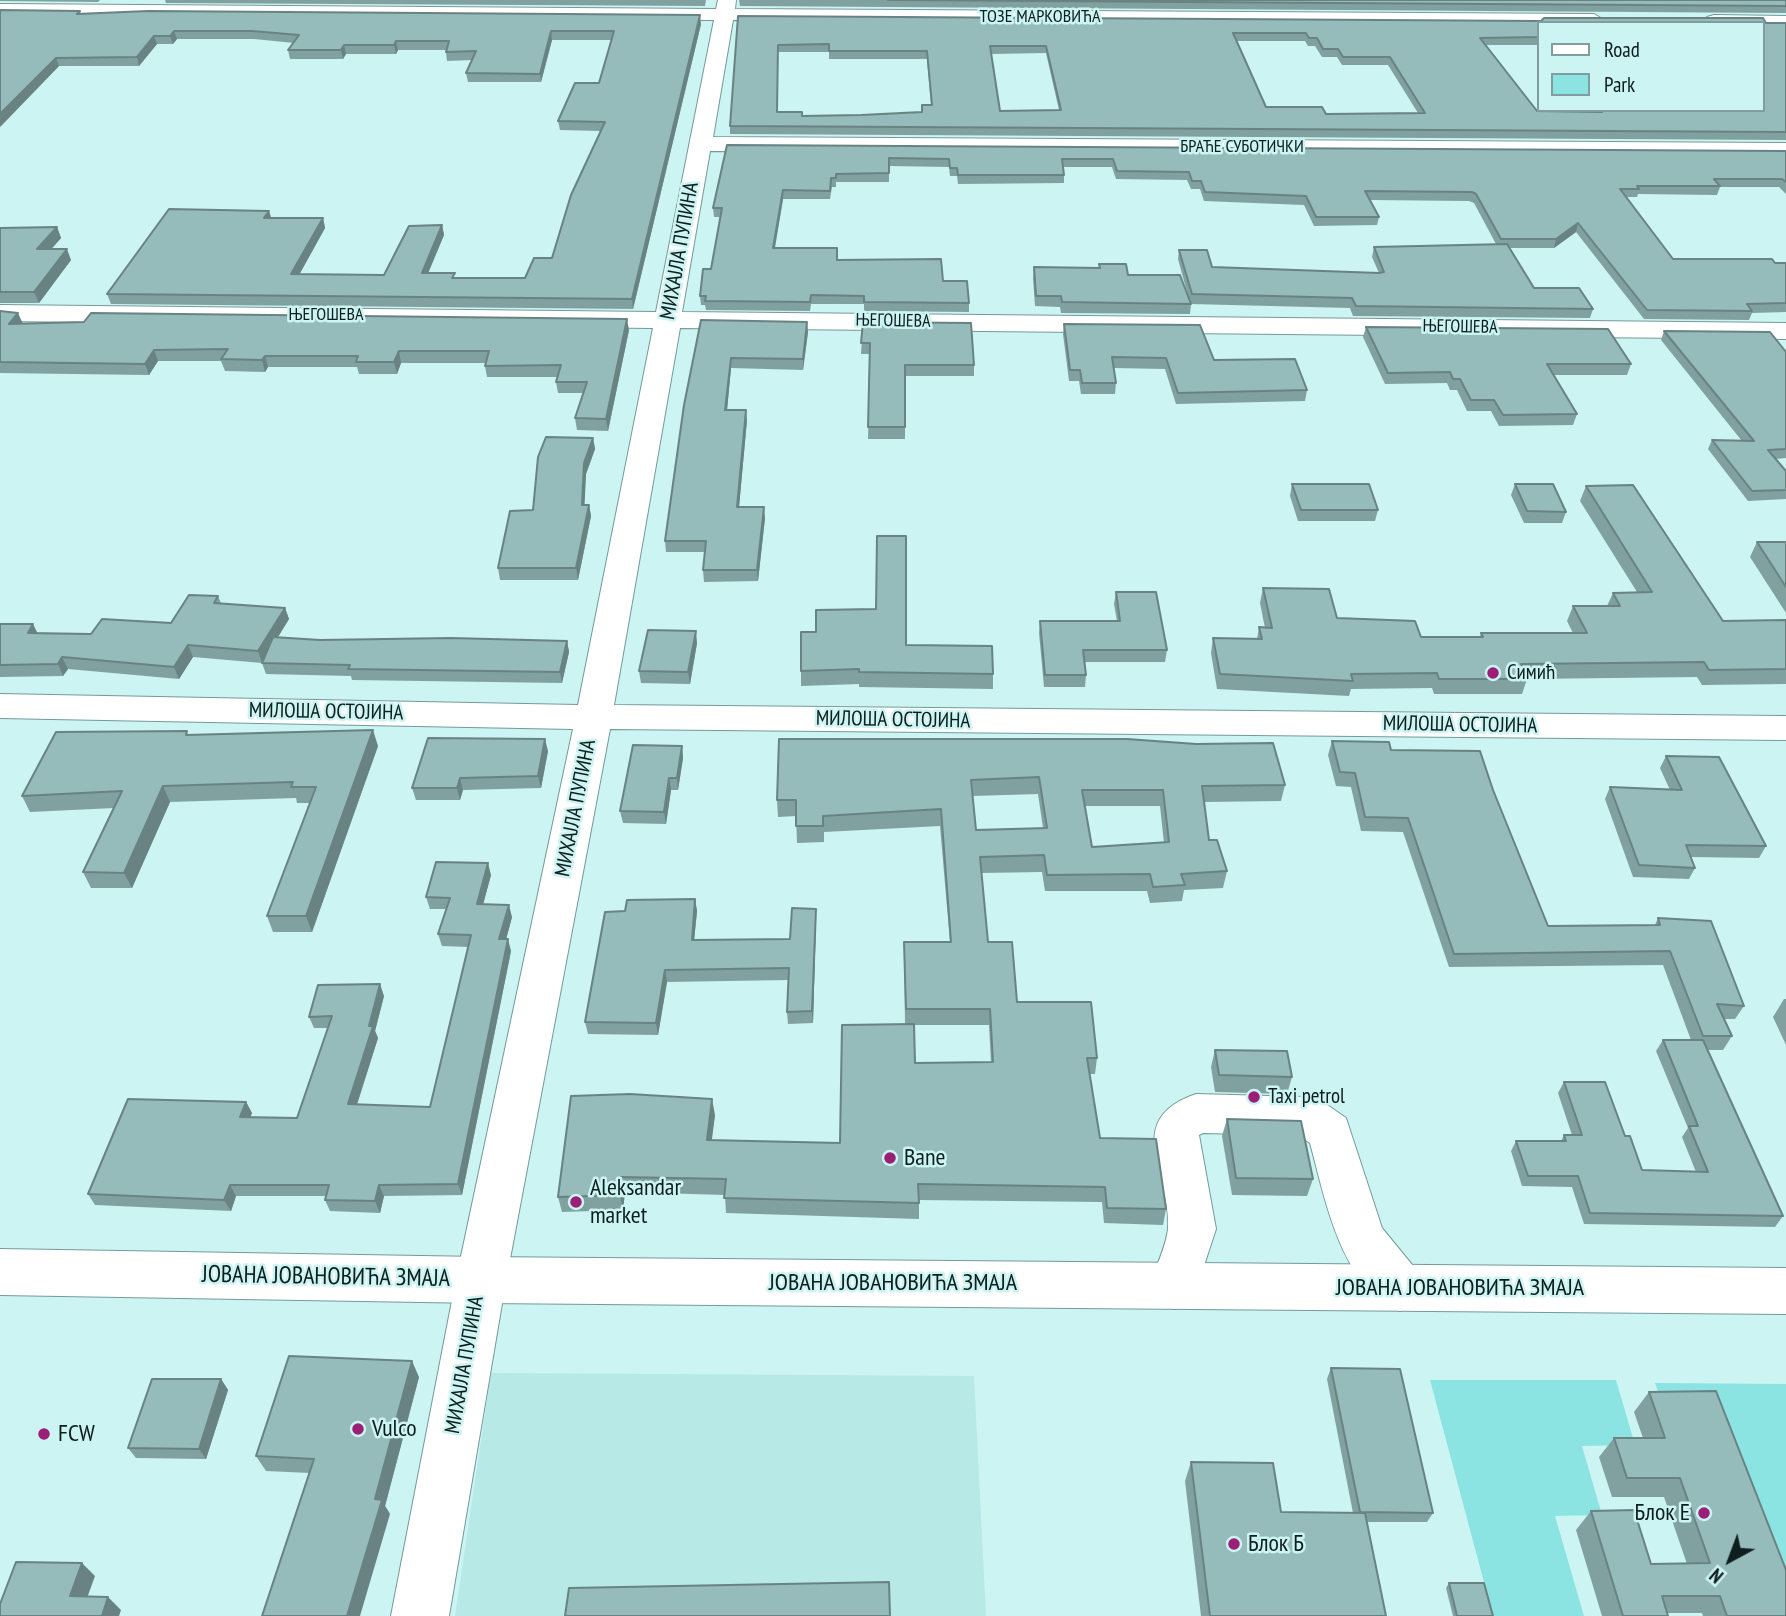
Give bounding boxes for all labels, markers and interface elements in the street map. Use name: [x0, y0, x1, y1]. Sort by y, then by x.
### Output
street label: ТОЗЕ МАРКОВИЋА: [980, 6, 1100, 28]
legend: [1538, 21, 1765, 112]
text: Road: [1604, 36, 1640, 63]
text: Park: [1604, 71, 1635, 98]
street label: БРАЋЕ СУБОТИЧКИ: [1180, 136, 1304, 158]
street label: МИХАЈЛА ПУПИНА: [656, 180, 704, 322]
street label: ЊЕГОШЕВА: [288, 304, 364, 326]
street label: ЊЕГОШЕВА: [855, 310, 931, 332]
street label: ЊЕГОШЕВА: [1422, 316, 1498, 338]
place label: Симић: [1507, 660, 1555, 686]
marker: Симић: [1485, 665, 1501, 681]
street label: МИЛОША ОСТОЈИНА: [249, 698, 403, 726]
street label: МИЛОША ОСТОЈИНА: [816, 706, 970, 734]
street label: МИЛОША ОСТОЈИНА: [1383, 711, 1537, 739]
street label: МИХАЈЛА ПУПИНА: [550, 737, 602, 879]
place label: Taxi petrol: [1268, 1084, 1345, 1110]
marker: Taxi petrol: [1246, 1089, 1262, 1105]
place label: Bane: [904, 1144, 945, 1172]
marker: Bane: [882, 1150, 898, 1166]
place label: Aleksandar market: [590, 1174, 681, 1230]
marker: Aleksandar market: [568, 1194, 584, 1210]
street label: ЈОВАНА ЈОВАНОВИЋА ЗМАЈА: [202, 1260, 450, 1294]
street label: ЈОВАНА ЈОВАНОВИЋА ЗМАЈА: [769, 1269, 1017, 1297]
street label: ЈОВАНА ЈОВАНОВИЋА ЗМАЈА: [1336, 1274, 1584, 1302]
street label: МИХАЈЛА ПУПИНА: [441, 1294, 489, 1436]
place label: Vulco: [372, 1415, 417, 1443]
place label: FCW: [58, 1420, 95, 1448]
marker: Vulco: [350, 1421, 366, 1437]
marker: FCW: [36, 1426, 52, 1442]
place label: Блок Е: [1635, 1499, 1690, 1527]
marker: Блок Е: [1696, 1505, 1712, 1521]
north arrow: [1695, 1525, 1765, 1595]
place label: Блок Б: [1248, 1530, 1304, 1558]
marker: Блок Б: [1226, 1536, 1242, 1552]
text: N: [1704, 1563, 1728, 1588]

